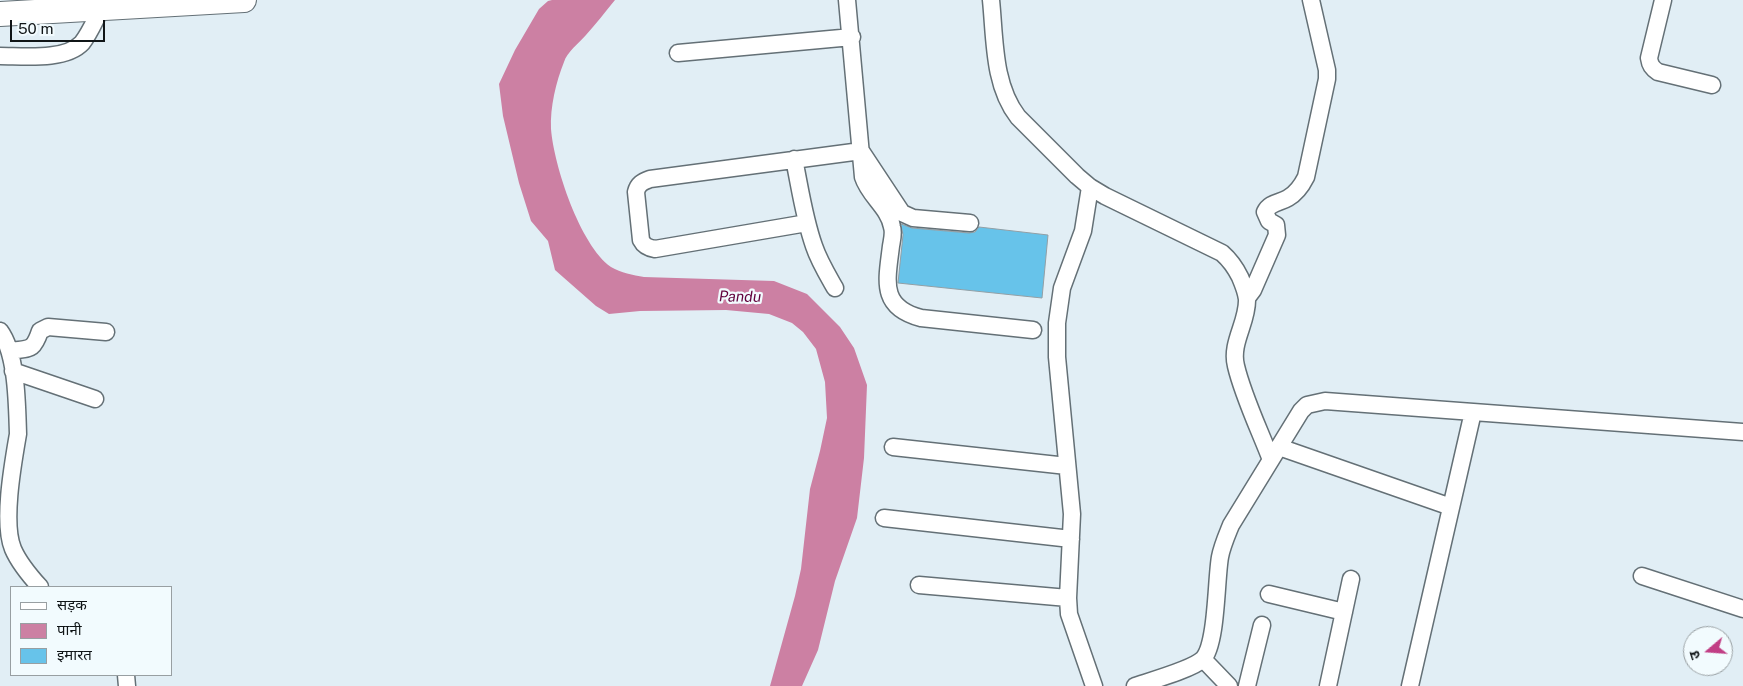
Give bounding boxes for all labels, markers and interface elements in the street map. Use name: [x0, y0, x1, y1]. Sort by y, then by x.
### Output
scale bar: [12, 10, 108, 42]
text: 50 m: [18, 20, 53, 37]
water label: Pandu: [719, 288, 761, 306]
legend: [10, 586, 172, 676]
text: सड़क: [57, 596, 87, 613]
text: पानी: [57, 621, 82, 638]
north arrow: [1683, 626, 1733, 676]
text: इमारत: [57, 646, 92, 663]
text: उ: [1686, 649, 1704, 662]

